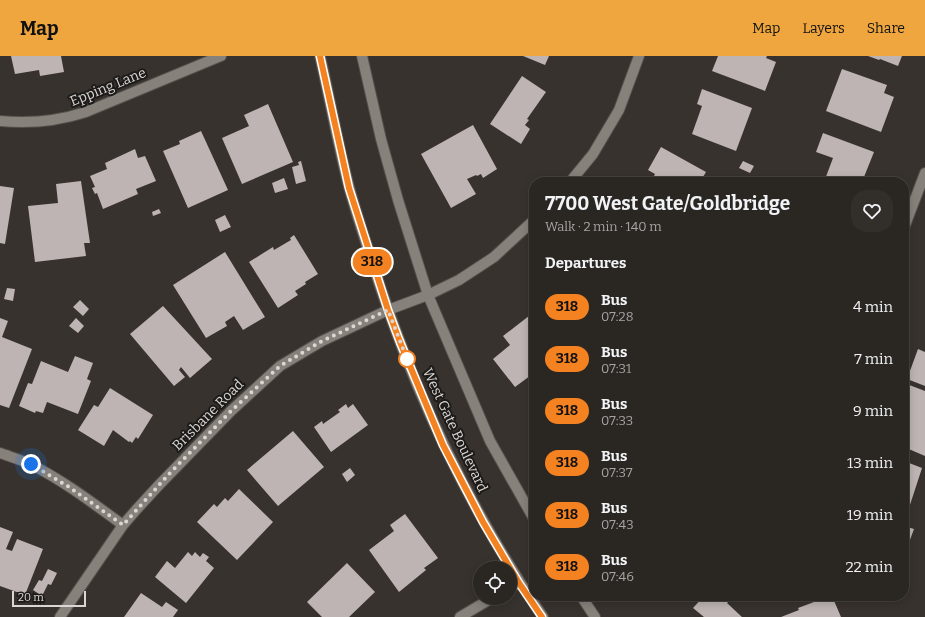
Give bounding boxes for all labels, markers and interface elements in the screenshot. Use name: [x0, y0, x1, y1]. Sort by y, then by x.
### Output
text: Map: [20, 17, 59, 40]
text: Map: [752, 20, 780, 37]
text: Layers: [802, 20, 845, 37]
text: Share: [867, 20, 905, 37]
street label: Epping Lane: [67, 64, 149, 110]
button: heart: [851, 190, 893, 232]
text: 7700 West Gate/Goldbridge: [545, 192, 790, 215]
text: Walk · 2 min · 140 m: [545, 219, 662, 234]
line badge: 318: [349, 249, 395, 275]
text: 318: [361, 253, 383, 270]
text: Departures: [545, 254, 626, 272]
text: Bus: [601, 291, 627, 309]
text: 318: [556, 298, 578, 315]
text: 4 min: [853, 298, 893, 316]
text: 07:28: [601, 309, 634, 324]
text: Bus: [601, 343, 627, 361]
unlabelled marker: [398, 350, 416, 368]
text: 318: [556, 350, 578, 367]
text: 7 min: [854, 350, 893, 368]
text: 07:31: [601, 361, 631, 376]
street label: West Gate Boulevard: [419, 365, 491, 495]
street label: Brisbane Road: [169, 376, 247, 454]
text: Bus: [601, 395, 627, 413]
text: 318: [556, 402, 578, 419]
text: 9 min: [853, 402, 893, 420]
text: 07:33: [601, 413, 633, 428]
text: Bus: [601, 447, 627, 465]
your location: [21, 454, 41, 474]
text: 318: [556, 454, 578, 471]
text: 13 min: [847, 454, 893, 472]
text: 07:37: [601, 465, 633, 480]
text: Bus: [601, 499, 627, 517]
text: 318: [556, 506, 578, 523]
text: 19 min: [847, 506, 893, 524]
text: 07:43: [601, 517, 634, 532]
text: Bus: [601, 551, 627, 569]
text: 318: [556, 558, 578, 575]
text: 22 min: [845, 558, 893, 576]
map controls: [473, 561, 517, 605]
button: locate: [473, 561, 517, 605]
text: 07:46: [601, 569, 634, 584]
scale bar: [12, 589, 86, 608]
text: 20 m: [18, 591, 44, 604]

